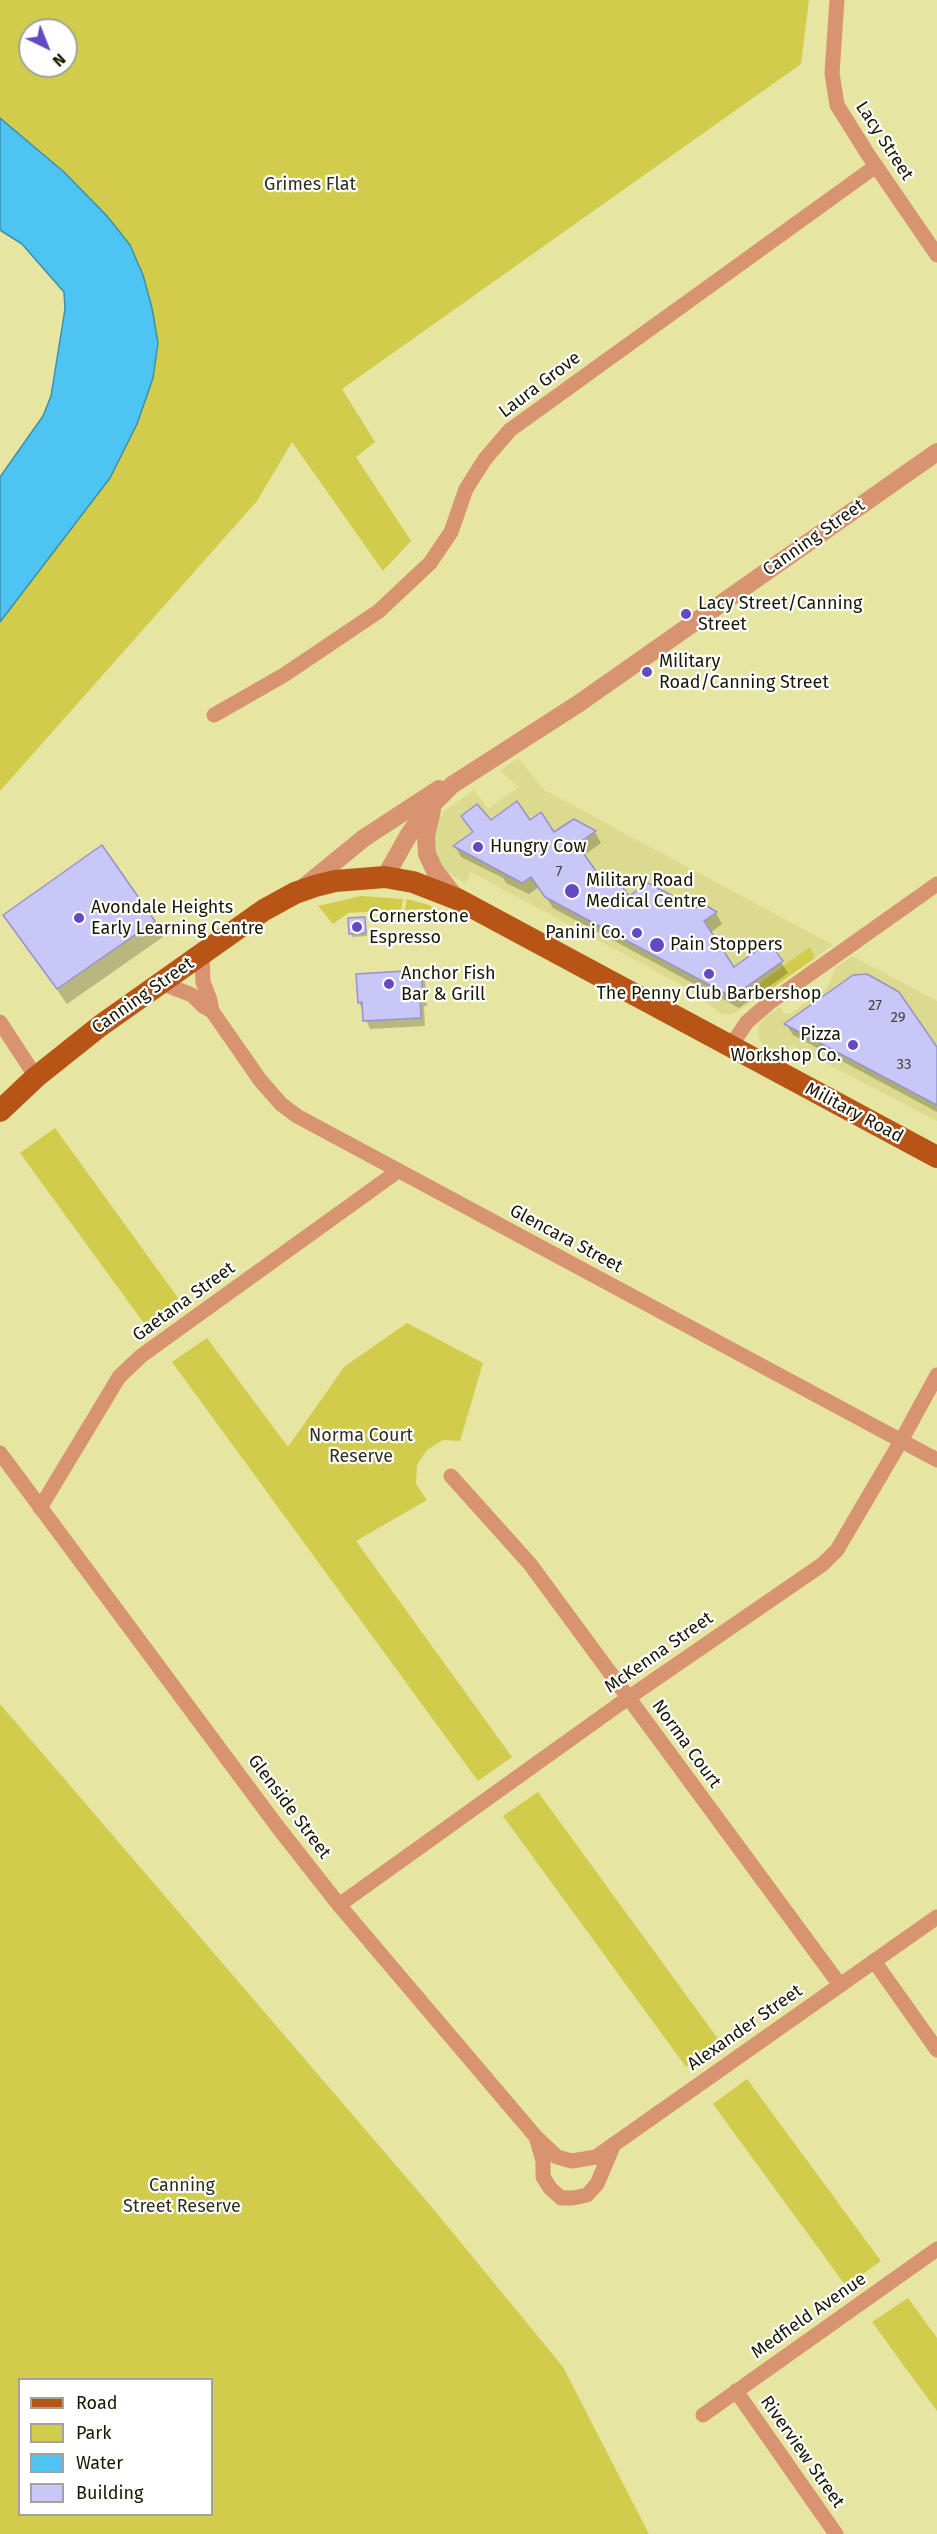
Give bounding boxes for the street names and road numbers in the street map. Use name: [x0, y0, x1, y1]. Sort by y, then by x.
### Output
street label: Lacy Street: [851, 98, 917, 184]
street label: Laura Grove: [495, 347, 585, 423]
street label: Canning Street: [759, 495, 869, 581]
street label: Canning Street: [88, 953, 198, 1039]
street label: Military Road: [801, 1078, 907, 1148]
street label: Glencara Street: [506, 1200, 626, 1278]
street label: Gaetana Street: [129, 1258, 239, 1346]
street label: McKenna Street: [601, 1608, 717, 1698]
street label: Norma Court: [647, 1696, 725, 1792]
street label: Glenside Street: [243, 1751, 335, 1863]
street label: Alexander Street: [683, 1980, 807, 2076]
street label: Medfield Avenue: [747, 2268, 871, 2364]
street label: Riverview Street: [755, 2392, 849, 2512]

